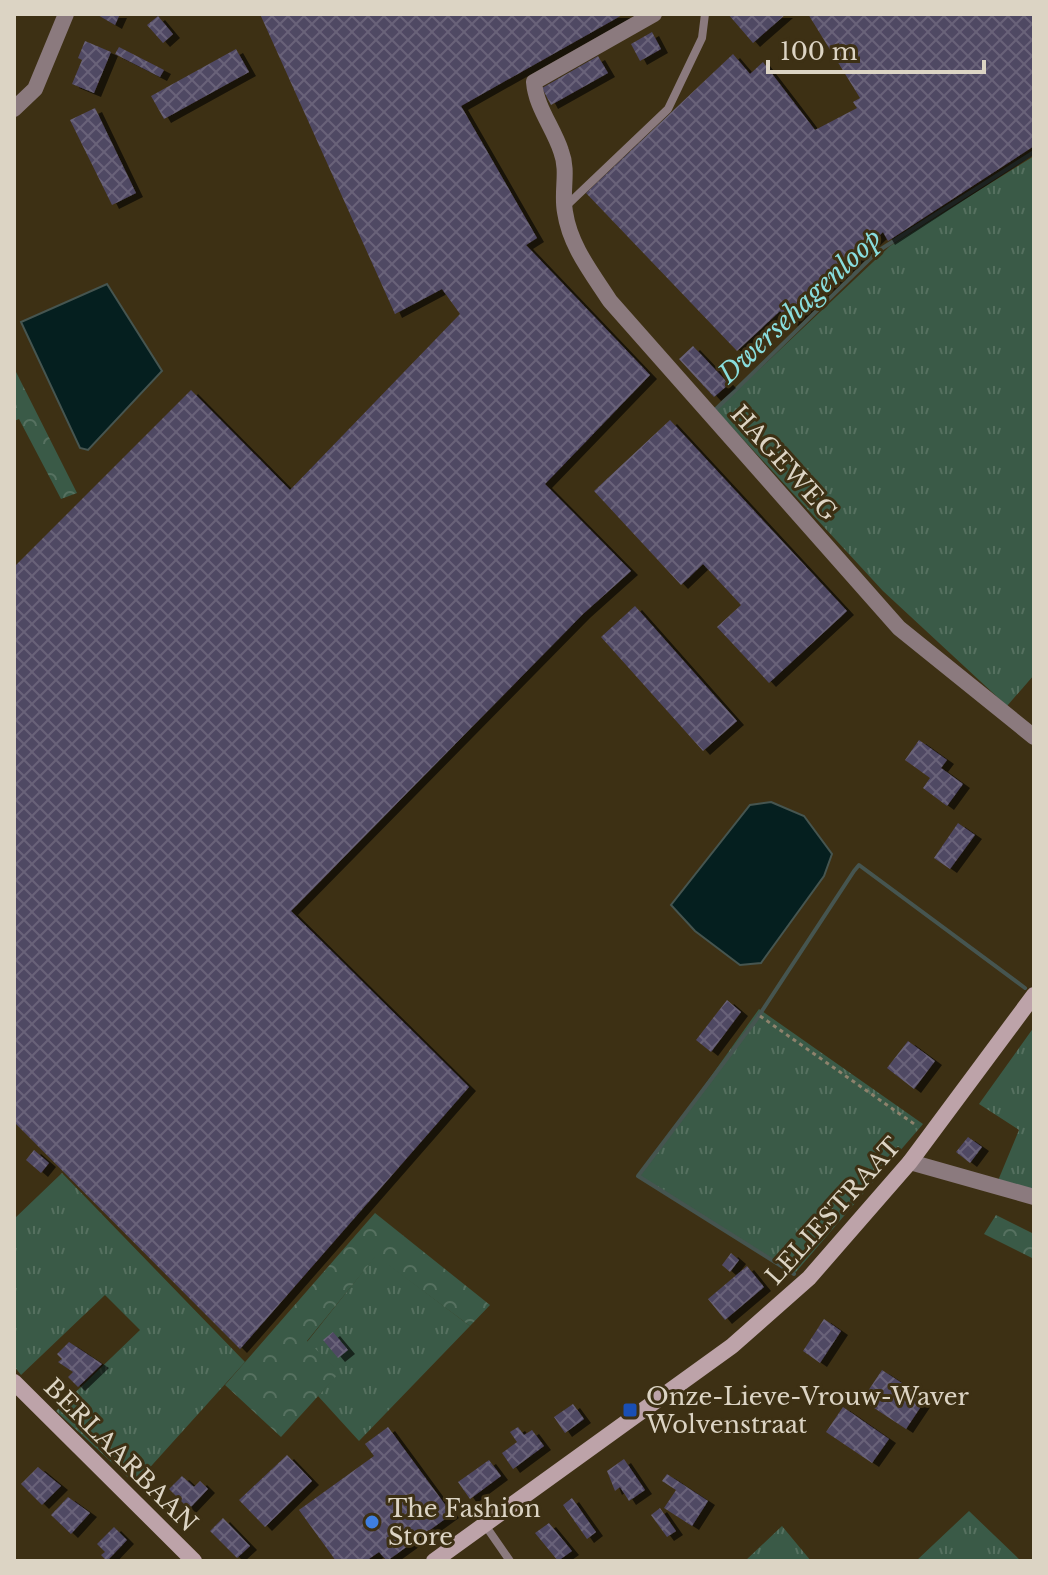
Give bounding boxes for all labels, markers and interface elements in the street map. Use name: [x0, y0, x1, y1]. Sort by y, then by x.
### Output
scale bar: [768, 24, 984, 74]
text: 100 m: [780, 37, 858, 66]
water label: Dwersehagenloop: [711, 222, 888, 390]
street label: HAGEWEG: [725, 399, 843, 527]
street label: LELIESTRAAT: [759, 1132, 907, 1290]
street label: BERLAARBAAN: [38, 1372, 204, 1538]
place label: Onze-Lieve-Vrouw-Waver Wolvenstraat: [645, 1382, 970, 1439]
marker: Onze-Lieve-Vrouw-Waver Wolvenstraat: [621, 1401, 639, 1419]
place label: The Fashion Store: [388, 1494, 541, 1551]
marker: The Fashion Store: [363, 1513, 381, 1531]

